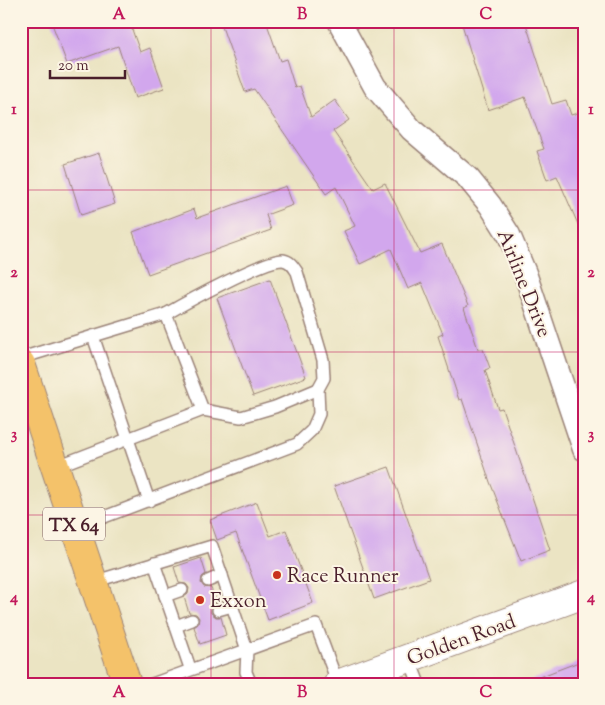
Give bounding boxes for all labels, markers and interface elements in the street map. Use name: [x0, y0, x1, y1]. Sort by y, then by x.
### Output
text: A: [113, 4, 126, 27]
text: B: [297, 4, 307, 27]
text: C: [480, 4, 493, 27]
scale bar: [50, 48, 125, 80]
text: 20 m: [58, 56, 89, 77]
text: 1: [11, 99, 17, 122]
text: 1: [588, 99, 594, 122]
street label: Airline Drive: [488, 226, 557, 342]
text: 2: [10, 262, 18, 285]
text: 2: [587, 262, 595, 285]
text: 3: [11, 424, 18, 447]
text: 3: [588, 424, 595, 447]
road number: TX 64: [43, 508, 105, 540]
place label: Race Runner: [287, 563, 399, 592]
marker: Race Runner: [271, 569, 283, 581]
text: 4: [9, 587, 18, 610]
text: 4: [586, 587, 595, 610]
place label: Exxon: [210, 588, 267, 617]
marker: Exxon: [194, 594, 206, 606]
street label: Golden Road: [403, 608, 520, 674]
text: A: [113, 682, 126, 705]
text: B: [297, 682, 307, 705]
text: C: [480, 682, 493, 705]

